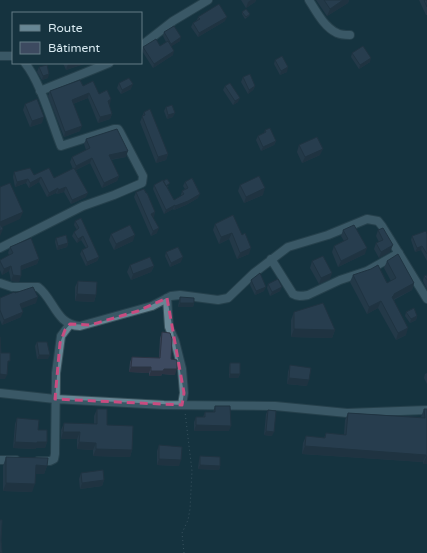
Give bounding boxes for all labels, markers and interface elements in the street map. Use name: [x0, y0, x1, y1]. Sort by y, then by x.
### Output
legend: [12, 12, 142, 64]
text: Route: [48, 21, 83, 35]
text: Bâtiment: [48, 41, 100, 55]

